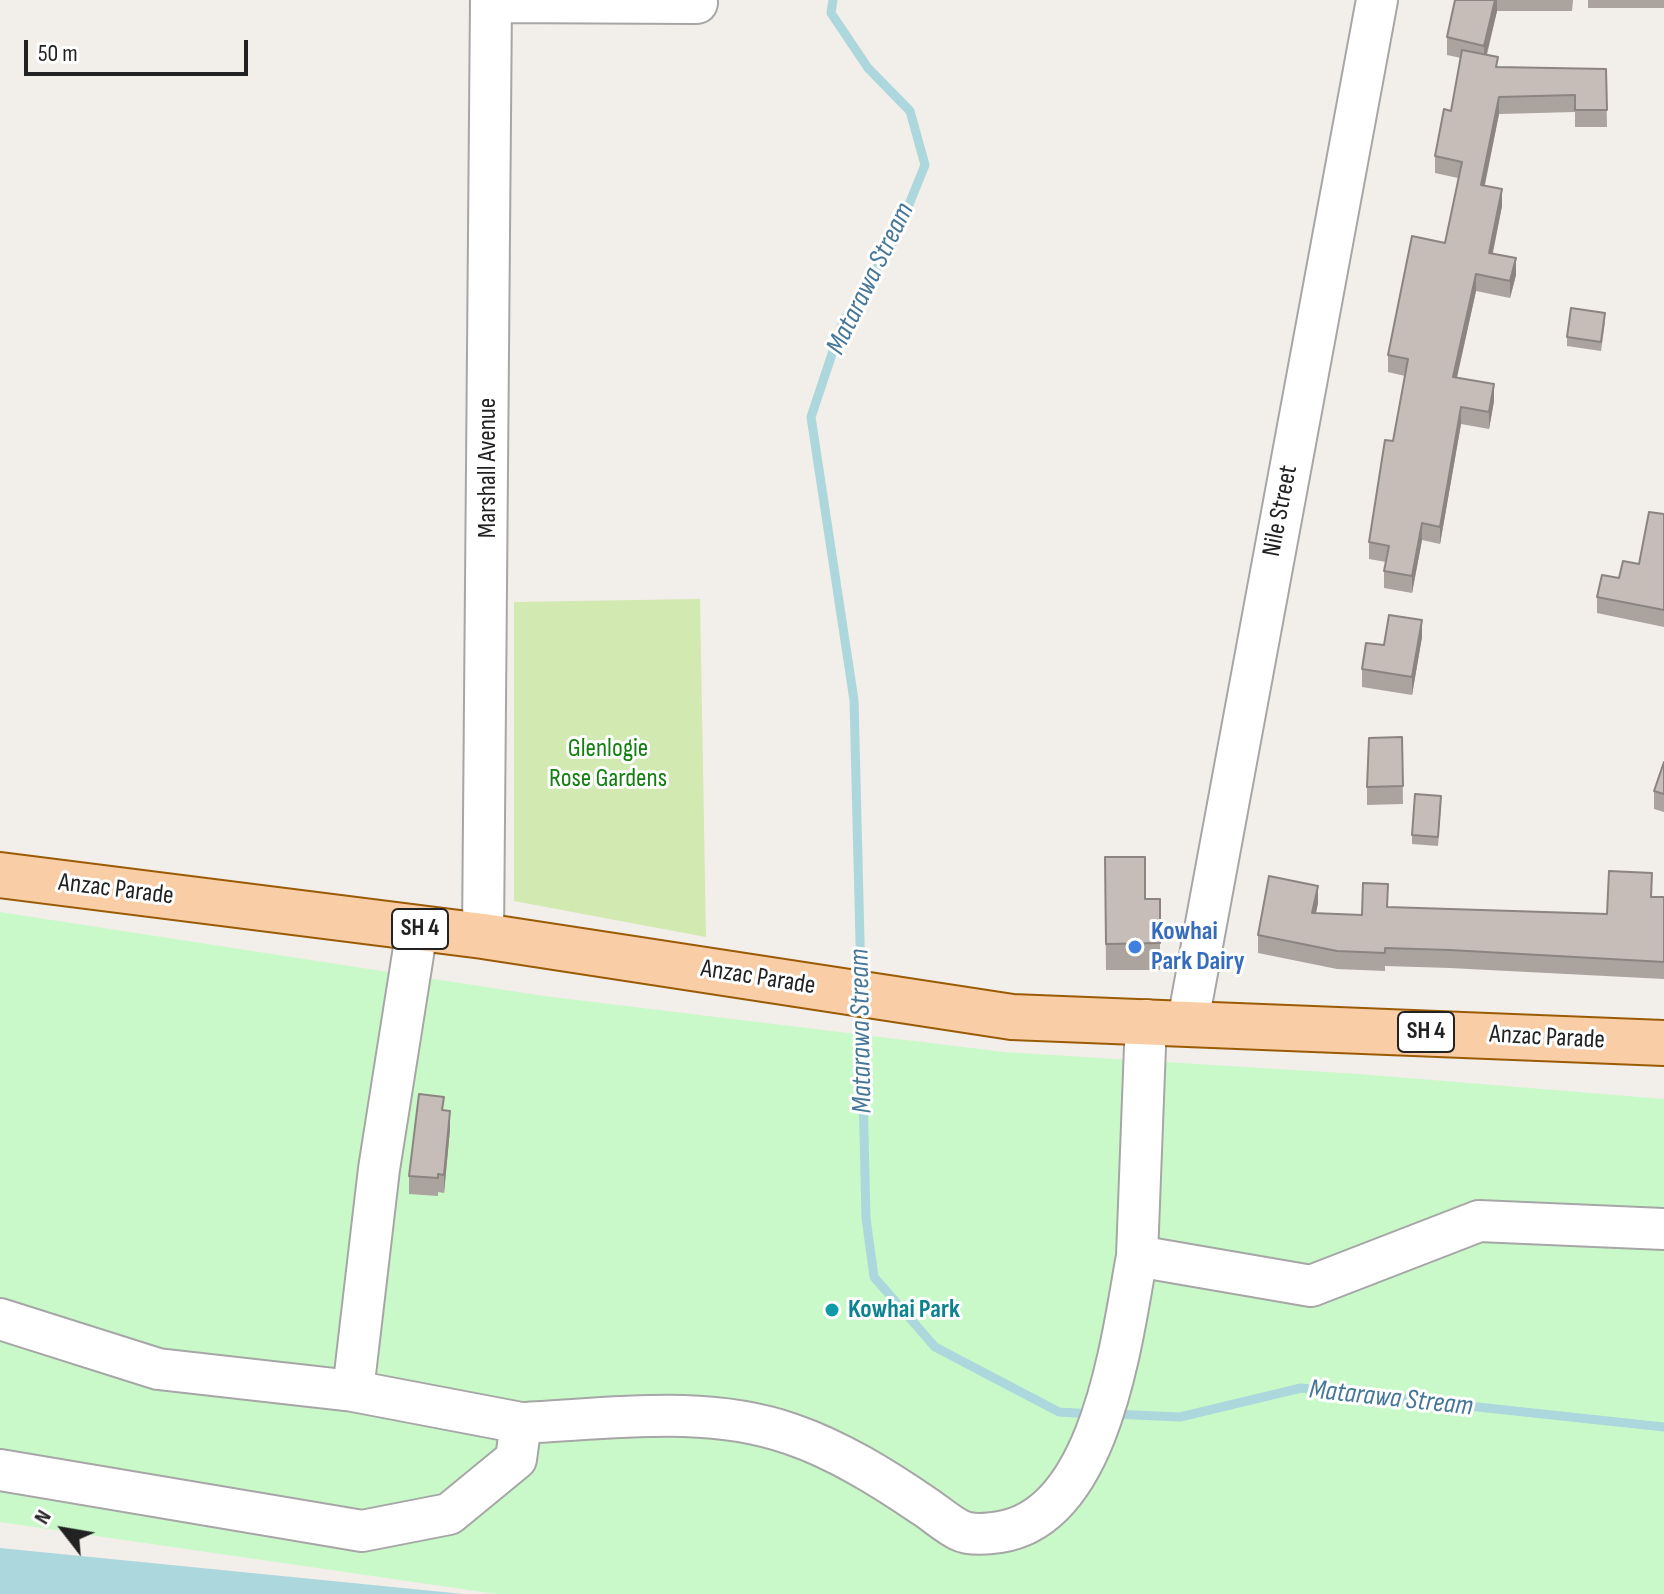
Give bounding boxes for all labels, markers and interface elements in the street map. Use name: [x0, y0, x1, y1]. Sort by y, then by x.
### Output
scale bar: [28, 24, 252, 74]
text: 50 m: [38, 39, 78, 68]
water label: Matarawa Stream: [820, 198, 922, 360]
street label: Marshall Avenue: [472, 398, 504, 538]
street label: Nile Street: [1257, 463, 1305, 559]
park label: Glenlogie Rose Gardens: [549, 733, 667, 794]
street label: Anzac Parade: [57, 867, 175, 913]
road number: SH 4: [392, 909, 448, 949]
place label: Kowhai Park Dairy: [1151, 916, 1245, 978]
marker: Kowhai Park Dairy: [1126, 938, 1144, 956]
water label: Matarawa Stream: [844, 948, 880, 1114]
street label: Anzac Parade: [698, 954, 818, 1002]
road number: SH 4: [1398, 1012, 1454, 1052]
street label: Anzac Parade: [1488, 1019, 1606, 1057]
place label: Kowhai Park: [848, 1294, 960, 1326]
marker: Kowhai Park: [823, 1301, 841, 1319]
water label: Matarawa Stream: [1307, 1374, 1475, 1424]
north arrow: [24, 1490, 104, 1570]
text: N: [28, 1505, 58, 1529]

